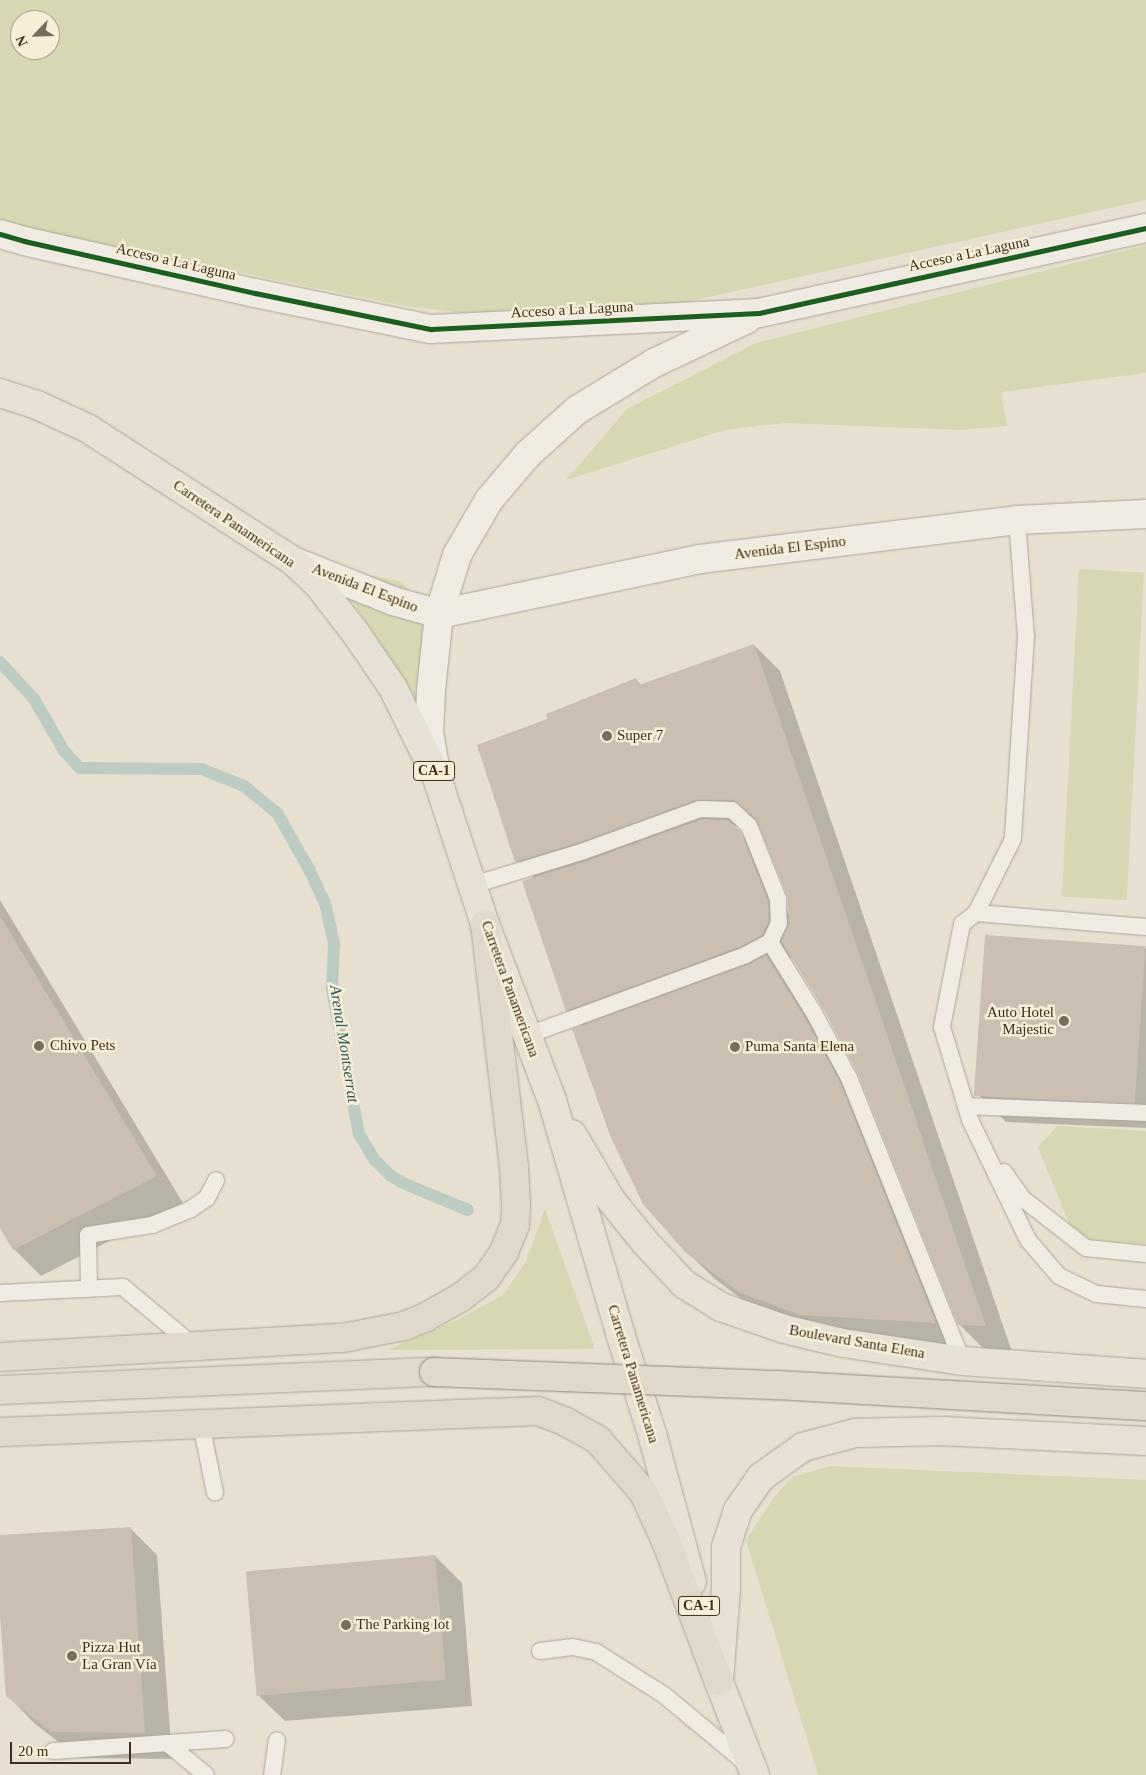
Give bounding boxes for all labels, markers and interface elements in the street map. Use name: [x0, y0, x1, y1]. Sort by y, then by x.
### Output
north arrow: [10, 10, 60, 60]
text: N: [13, 33, 31, 49]
street label: Acceso a La Laguna: [907, 232, 1031, 276]
street label: Acceso a La Laguna: [114, 239, 238, 285]
street label: Acceso a La Laguna: [510, 298, 634, 322]
street label: Carretera Panamericana: [169, 476, 299, 572]
street label: Avenida El Espino: [733, 532, 847, 564]
street label: Avenida El Espino: [309, 559, 421, 617]
place label: Super 7: [617, 727, 663, 745]
marker: Super 7: [601, 730, 613, 742]
road number: CA-1: [413, 759, 455, 782]
street label: Carretera Panamericana: [477, 918, 543, 1060]
water label: Arenal Montserrat: [325, 984, 363, 1104]
place label: Auto Hotel Majestic: [987, 1003, 1054, 1038]
marker: Auto Hotel Majestic: [1058, 1015, 1070, 1027]
place label: Chivo Pets: [50, 1037, 115, 1055]
place label: Puma Santa Elena: [745, 1038, 854, 1056]
marker: Chivo Pets: [32, 1039, 46, 1053]
marker: Puma Santa Elena: [729, 1041, 741, 1053]
street label: Carretera Panamericana: [603, 1303, 663, 1445]
street label: Boulevard Santa Elena: [788, 1321, 926, 1363]
road number: CA-1: [678, 1594, 720, 1618]
place label: The Parking lot: [356, 1616, 449, 1634]
marker: The Parking lot: [340, 1619, 352, 1631]
place label: Pizza Hut La Gran Vía: [82, 1638, 157, 1673]
marker: Pizza Hut La Gran Vía: [66, 1650, 78, 1662]
scale bar: [12, 1732, 134, 1764]
text: 20 m: [18, 1743, 48, 1759]

